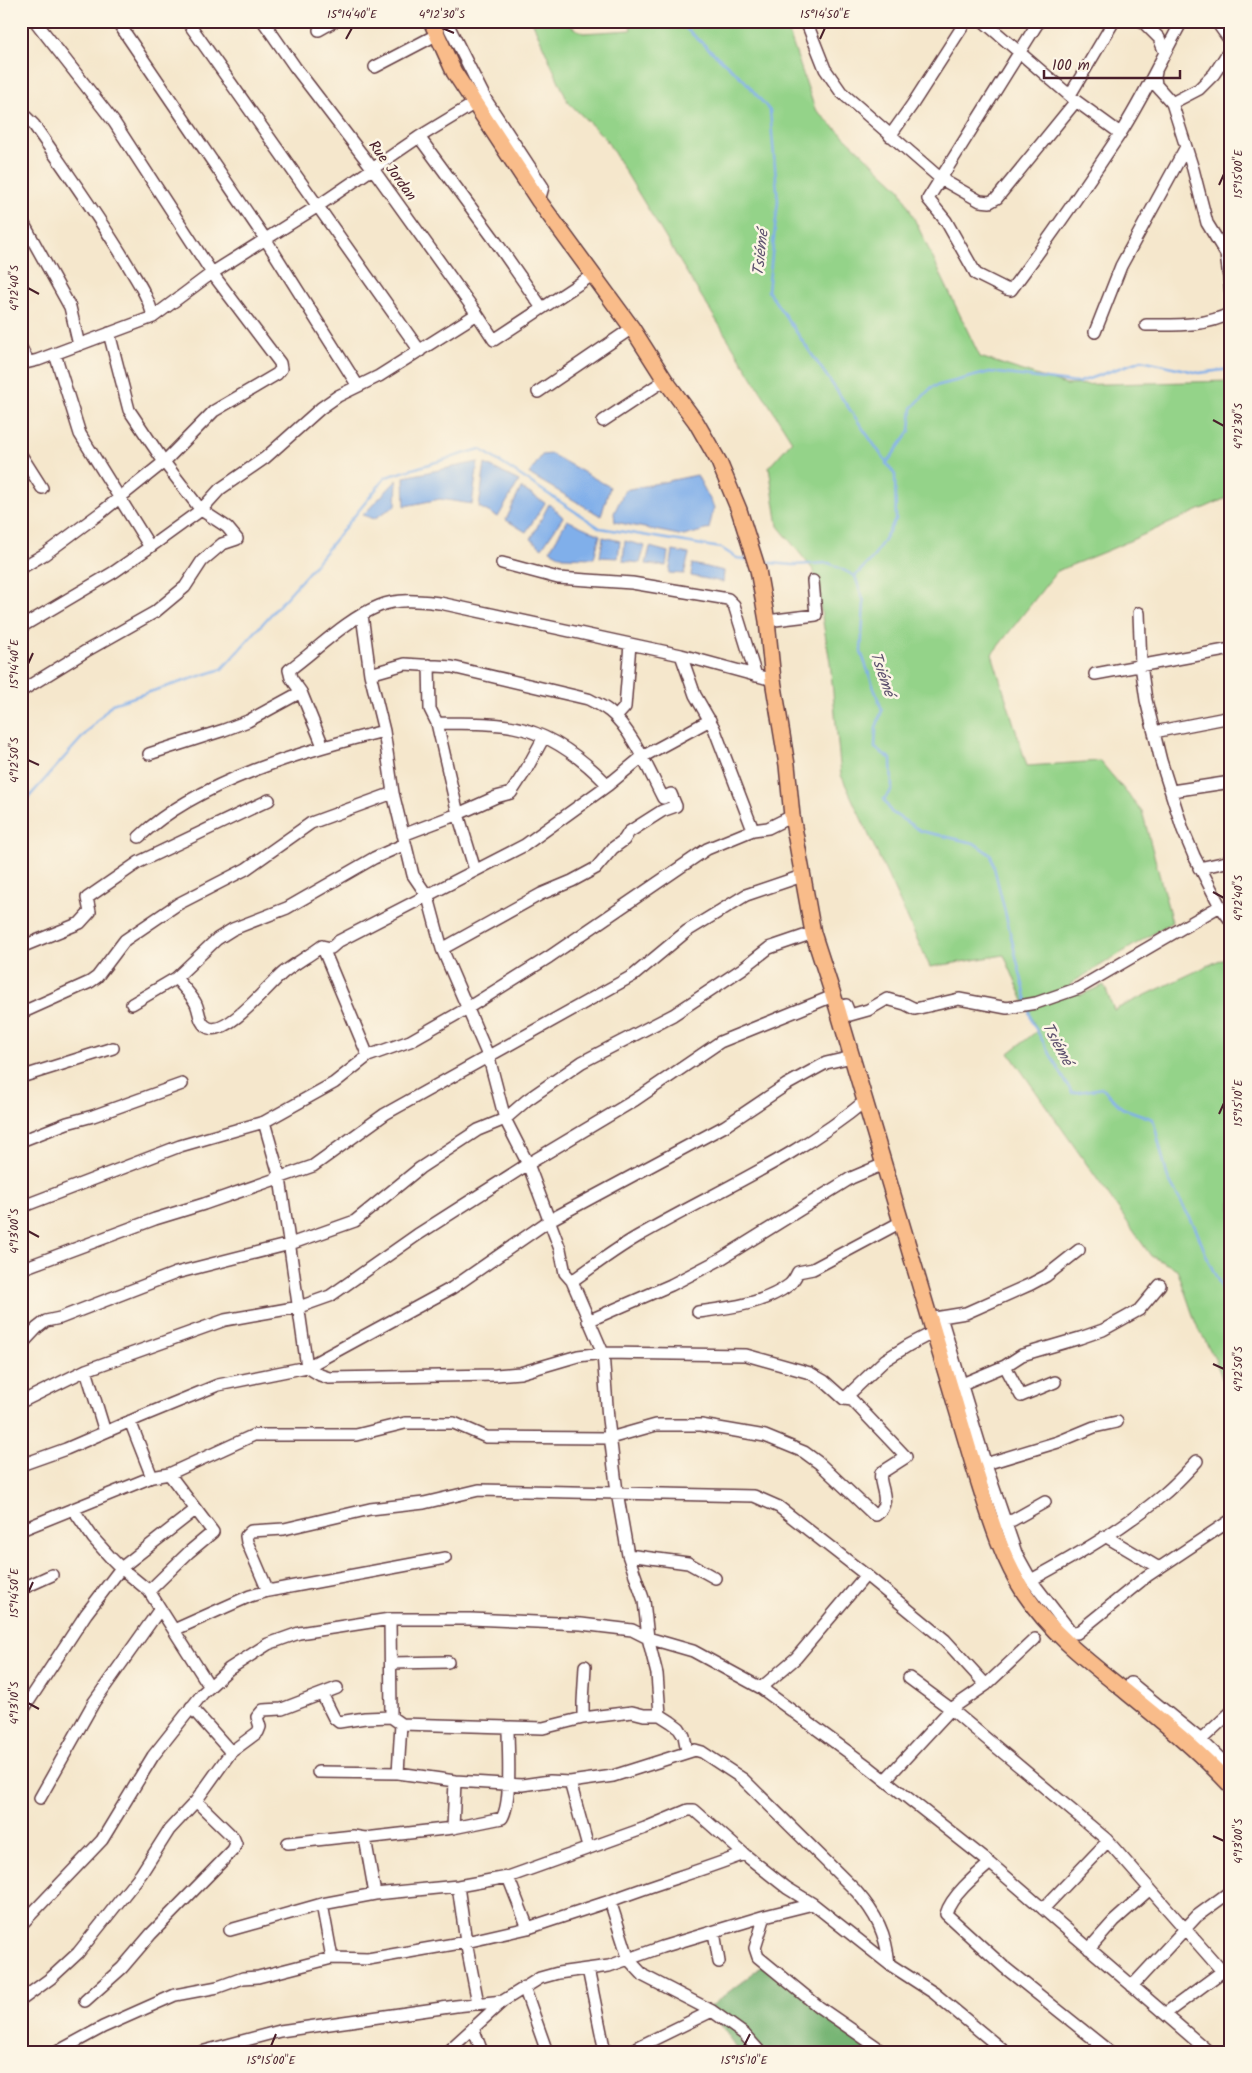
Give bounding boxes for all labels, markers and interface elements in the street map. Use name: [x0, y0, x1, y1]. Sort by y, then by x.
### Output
text: 15°14'40"E: [327, 5, 378, 24]
text: 4°12'30"S: [419, 5, 466, 24]
text: 15°14'50"E: [800, 5, 851, 24]
scale bar: [1044, 48, 1181, 80]
text: 100 m: [1052, 54, 1090, 78]
street label: Rue Jordan: [362, 136, 422, 206]
text: 15°15'00"E: [1229, 148, 1248, 199]
water label: Tsiémé: [746, 225, 776, 277]
text: 4°12'40"S: [5, 264, 24, 311]
text: 4°12'30"S: [1229, 402, 1248, 449]
text: 15°14'40"E: [5, 638, 24, 689]
water label: Tsiémé: [863, 648, 903, 704]
text: 4°12'50"S: [5, 736, 24, 783]
text: 4°12'40"S: [1229, 874, 1248, 921]
water label: Tsiémé: [1035, 1018, 1081, 1074]
text: 15°15'10"E: [1229, 1079, 1248, 1127]
text: 4°13'00"S: [5, 1208, 24, 1254]
text: 4°12'50"S: [1229, 1345, 1248, 1392]
text: 15°14'50"E: [5, 1567, 24, 1618]
text: 4°13'10"S: [5, 1681, 24, 1725]
text: 4°13'00"S: [1229, 1818, 1248, 1864]
text: 15°15'00"E: [246, 2051, 297, 2070]
text: 15°15'10"E: [721, 2051, 768, 2070]

